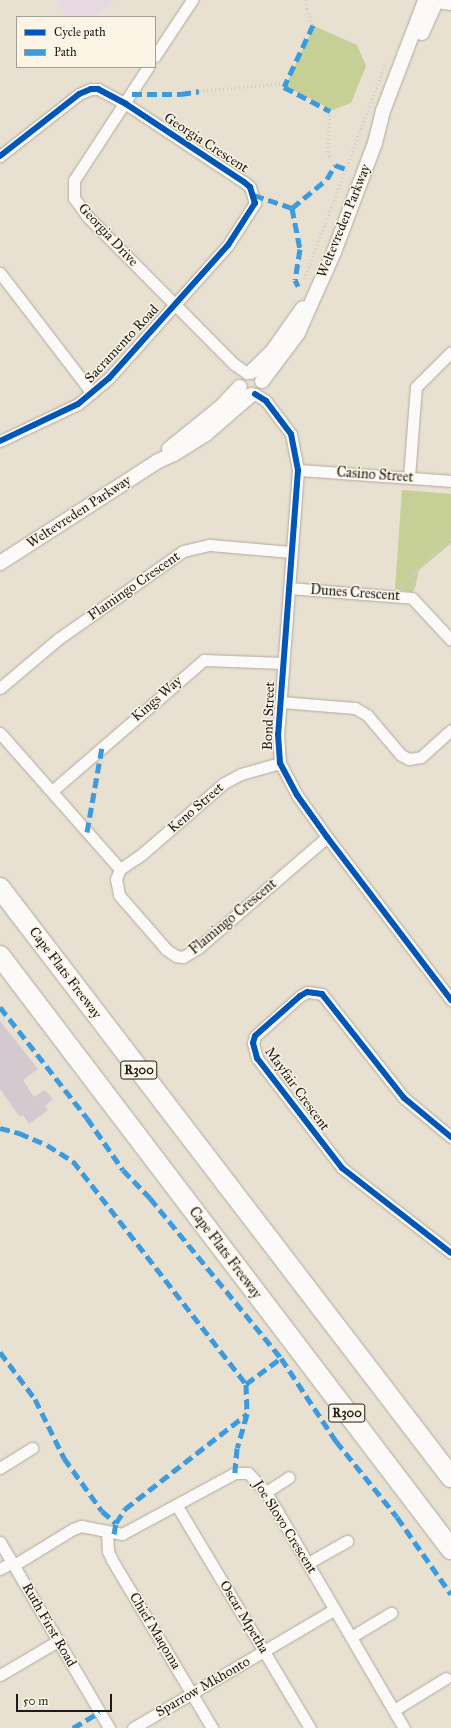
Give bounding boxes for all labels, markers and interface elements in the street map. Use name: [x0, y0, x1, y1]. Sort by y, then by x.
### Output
legend: [16, 16, 156, 68]
text: Cycle path: [54, 25, 106, 39]
text: Path: [54, 45, 77, 59]
street label: Georgia Crescent: [161, 109, 251, 177]
street label: Weltevreden Parkway: [314, 162, 374, 280]
street label: Georgia Drive: [75, 200, 141, 270]
street label: Sacramento Road: [81, 301, 163, 387]
street label: Casino Street: [336, 464, 414, 486]
street label: Weltevreden Parkway: [24, 472, 134, 552]
street label: Flamingo Crescent: [85, 548, 183, 624]
street label: Dunes Crescent: [310, 581, 400, 605]
street label: Kings Way: [128, 673, 186, 725]
street label: Bond Street: [259, 681, 279, 751]
street label: Keno Street: [165, 779, 227, 837]
street label: Flamingo Crescent: [186, 876, 280, 958]
street label: Cape Flats Freeway: [25, 924, 105, 1022]
street label: Mayfair Crescent: [261, 1044, 333, 1134]
road number: R300: [120, 1059, 158, 1081]
street label: Cape Flats Freeway: [185, 1204, 265, 1302]
road number: R300: [328, 1402, 366, 1424]
street label: Joe Slovo Crescent: [250, 1477, 320, 1577]
street label: Oscar Mpetha: [216, 1578, 272, 1656]
street label: Ruth First Road: [18, 1580, 80, 1670]
street label: Chief Maqoma: [126, 1590, 184, 1672]
street label: Sparrow Mkhonto: [153, 1653, 253, 1721]
scale bar: [18, 1686, 114, 1712]
text: 50 m: [23, 1694, 48, 1708]

